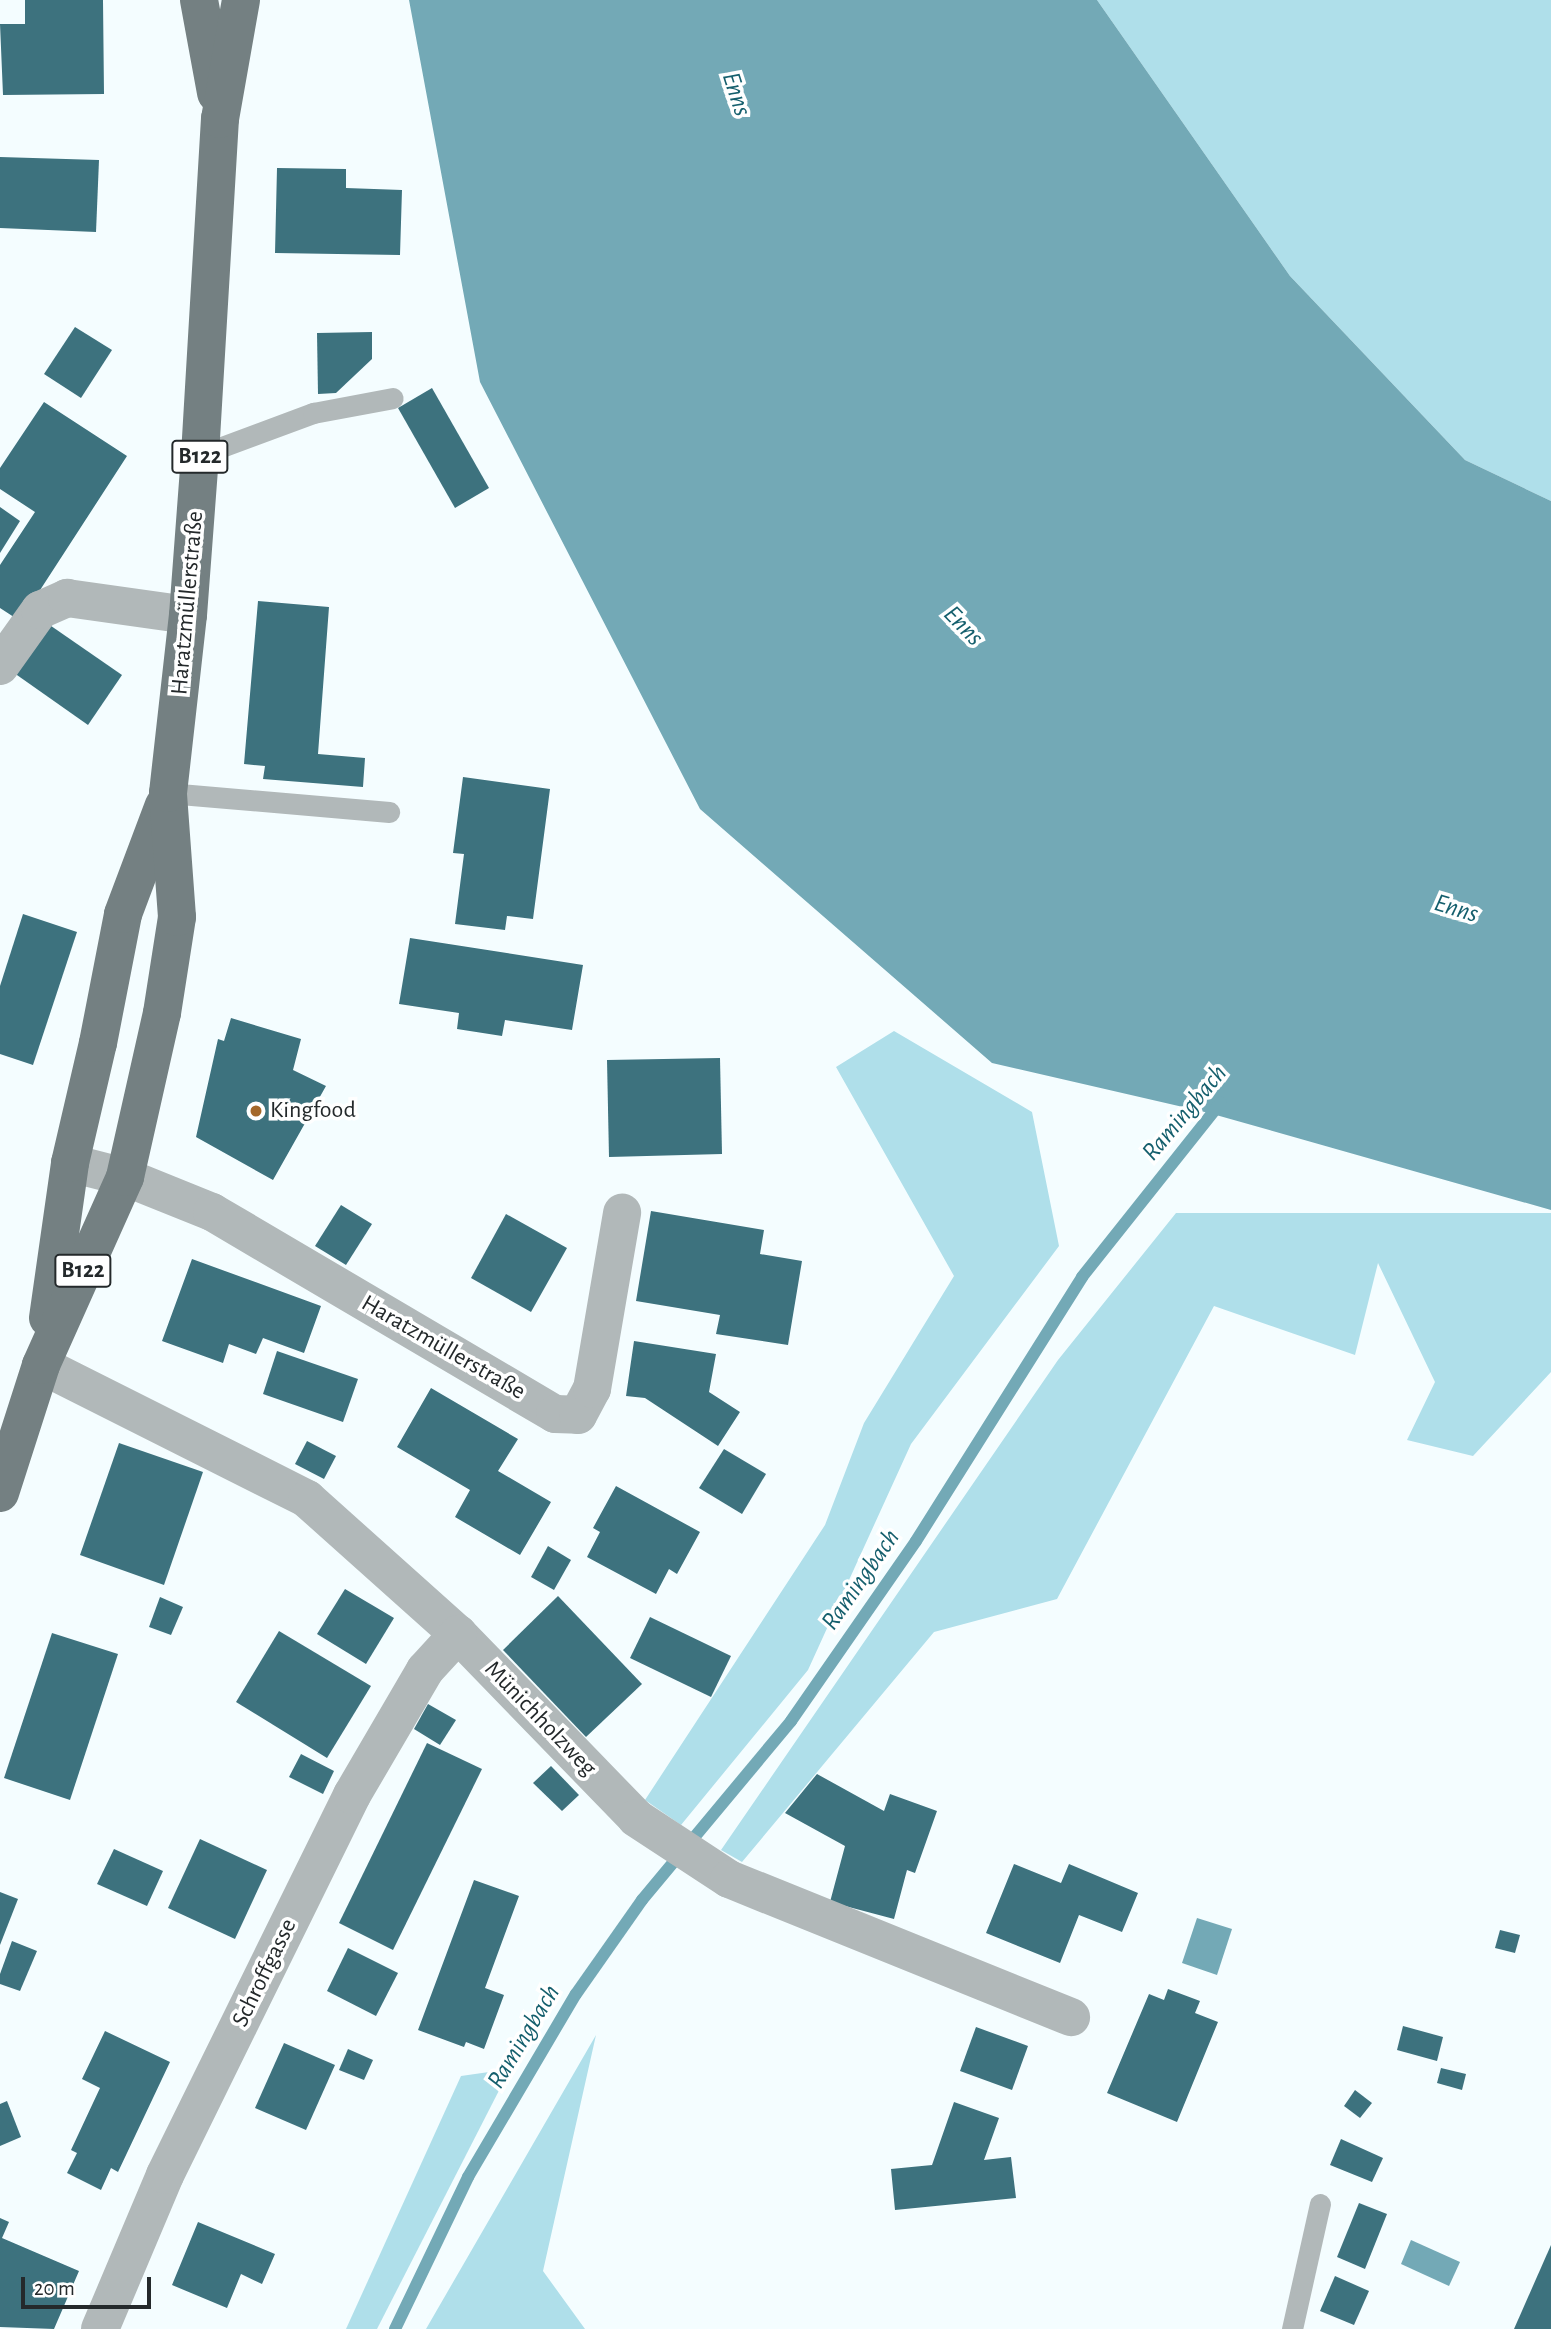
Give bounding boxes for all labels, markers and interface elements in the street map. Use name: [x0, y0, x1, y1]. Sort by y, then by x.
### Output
water label: Enns: [714, 68, 758, 120]
road number: B122: [170, 438, 230, 477]
street label: Haratzmüllerstraße: [166, 510, 210, 696]
water label: Enns: [936, 599, 990, 653]
water label: Enns: [1430, 888, 1482, 930]
water label: Ramingbach: [1136, 1059, 1234, 1167]
place label: Kingfood: [270, 1097, 356, 1125]
marker: Kingfood: [248, 1103, 264, 1119]
road number: B122: [53, 1252, 113, 1290]
street label: Haratzmüllerstraße: [356, 1289, 530, 1407]
water label: Ramingbach: [815, 1524, 907, 1636]
street label: Münichholzweg: [478, 1655, 602, 1783]
street label: Schroffgasse: [226, 1914, 304, 2032]
water label: Ramingbach: [481, 1979, 567, 2095]
scale bar: [24, 2262, 154, 2306]
text: 20 m: [34, 2278, 75, 2299]

